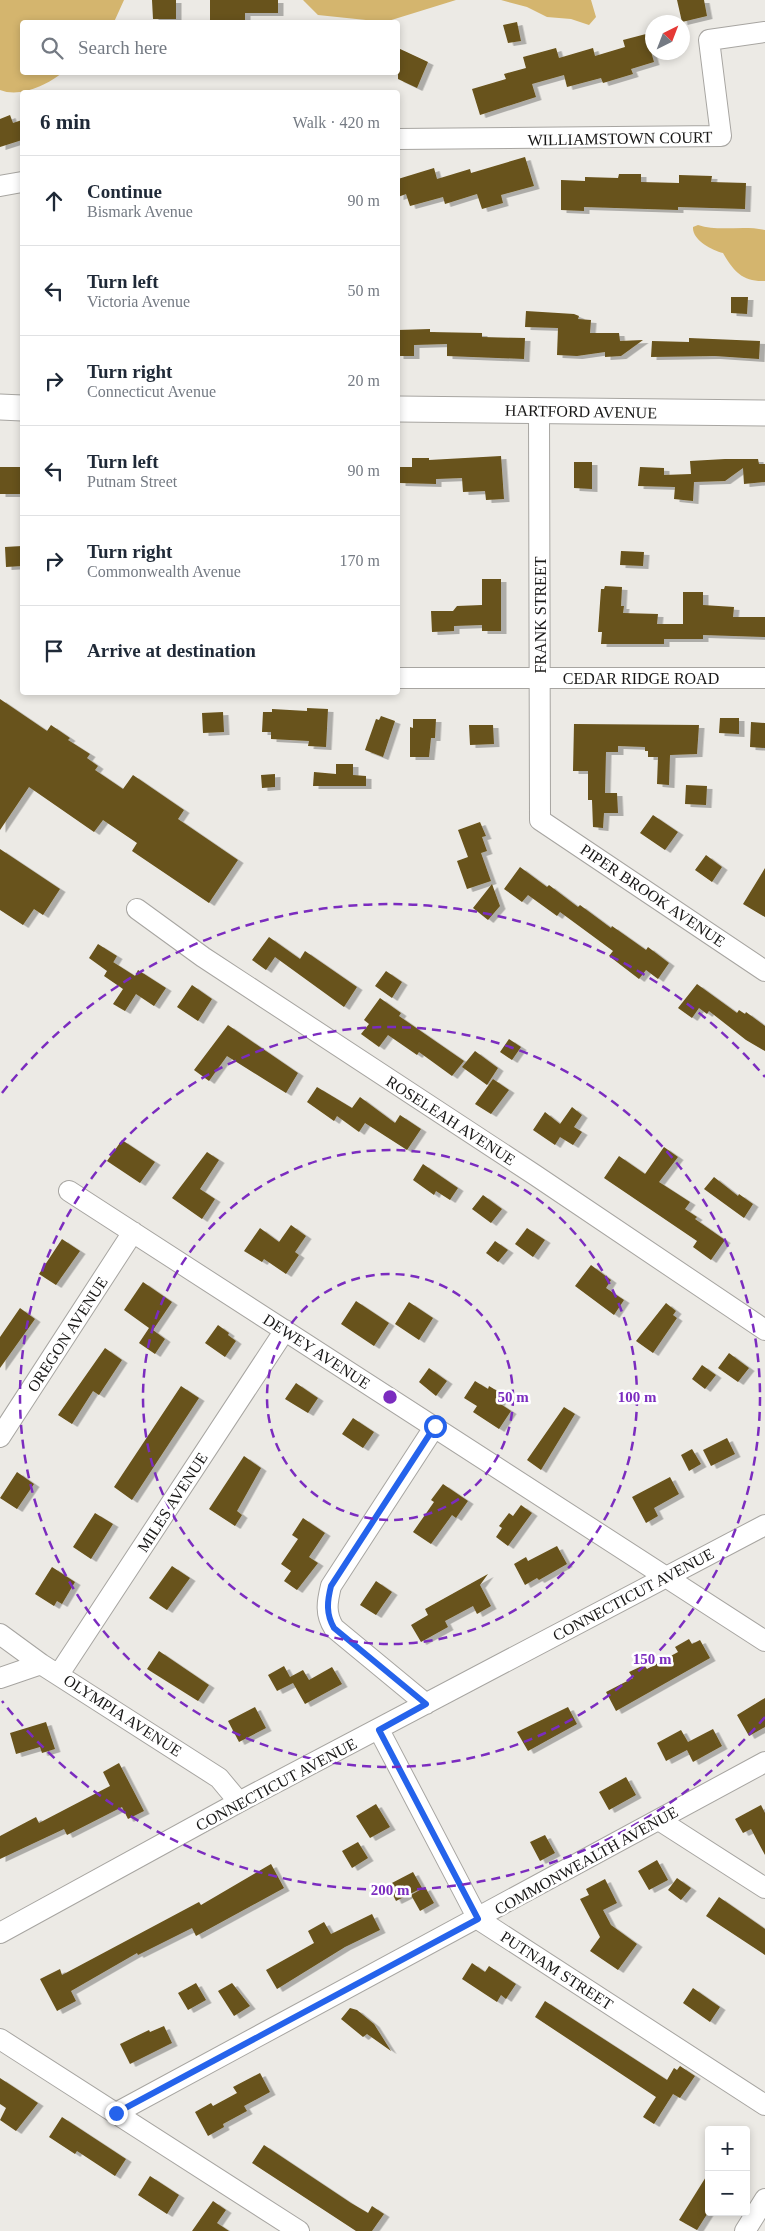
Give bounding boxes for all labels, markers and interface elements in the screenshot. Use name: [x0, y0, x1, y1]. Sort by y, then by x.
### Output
north arrow: [645, 15, 690, 60]
search box: [20, 20, 400, 75]
icon: search: [38, 34, 66, 62]
text: Search here: [78, 37, 167, 58]
text: 6 min: [40, 110, 91, 134]
text: Walk · 420 m: [293, 114, 380, 131]
street label: WILLIAMSTOWN COURT: [527, 128, 713, 149]
text: Continue: [87, 181, 162, 202]
icon: ahead: [40, 187, 68, 215]
text: 90 m: [348, 192, 380, 209]
text: Bismark Avenue: [87, 203, 193, 220]
text: Turn left: [87, 271, 159, 292]
icon: left: [40, 277, 68, 305]
text: 50 m: [348, 282, 380, 299]
text: Victoria Avenue: [87, 293, 190, 310]
text: Turn right: [87, 361, 172, 382]
icon: right: [40, 367, 68, 395]
text: 20 m: [348, 372, 380, 389]
text: Connecticut Avenue: [87, 383, 216, 400]
street label: HARTFORD AVENUE: [505, 402, 657, 421]
text: Turn left: [87, 451, 159, 472]
icon: left: [40, 457, 68, 485]
text: 90 m: [348, 462, 380, 479]
text: Putnam Street: [87, 473, 177, 490]
text: Turn right: [87, 541, 172, 562]
icon: right: [40, 547, 68, 575]
text: 170 m: [340, 552, 380, 569]
street label: FRANK STREET: [532, 556, 549, 673]
text: Commonwealth Avenue: [87, 563, 241, 580]
icon: arrive: [40, 637, 68, 665]
text: Arrive at destination: [87, 640, 256, 661]
street label: CEDAR RIDGE ROAD: [563, 670, 719, 687]
street label: PIPER BROOK AVENUE: [577, 841, 728, 950]
street label: ROSELEAH AVENUE: [383, 1072, 518, 1168]
street label: OREGON AVENUE: [24, 1274, 111, 1395]
street label: DEWEY AVENUE: [260, 1311, 373, 1392]
centre of rings: [381, 1388, 399, 1406]
text: 50 m: [497, 1389, 529, 1405]
text: 100 m: [618, 1389, 657, 1405]
route start: [424, 1415, 447, 1438]
street label: MILES AVENUE: [134, 1449, 211, 1555]
street label: CONNECTICUT AVENUE: [550, 1545, 716, 1644]
text: 150 m: [633, 1651, 672, 1667]
street label: OLYMPIA AVENUE: [61, 1671, 185, 1760]
street label: CONNECTICUT AVENUE: [193, 1735, 359, 1834]
street label: COMMONWEALTH AVENUE: [492, 1803, 681, 1918]
text: 200 m: [371, 1882, 410, 1898]
street label: PUTNAM STREET: [497, 1928, 616, 2013]
route end: [105, 2102, 128, 2125]
map controls: [705, 2126, 750, 2216]
button: +: [705, 2126, 750, 2171]
button: −: [705, 2171, 750, 2216]

